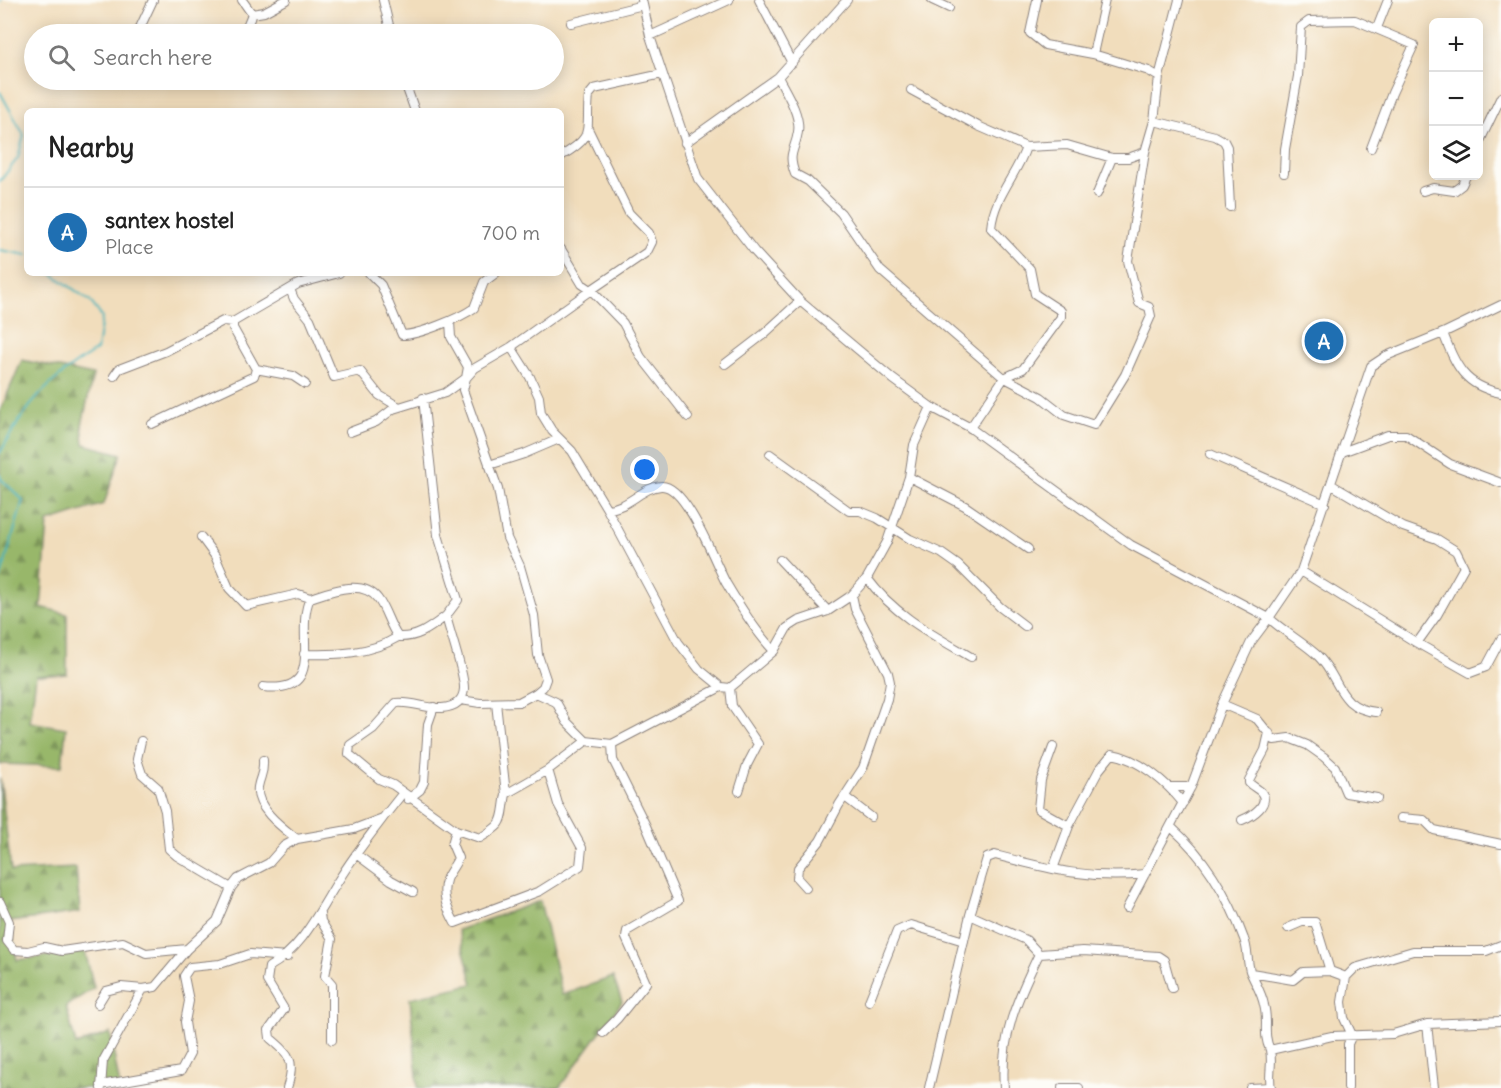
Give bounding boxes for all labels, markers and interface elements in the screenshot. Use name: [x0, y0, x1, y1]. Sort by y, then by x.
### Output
map controls: [1429, 18, 1483, 180]
button: +: [1429, 18, 1483, 72]
search box: [24, 24, 564, 90]
icon: search: [45, 41, 78, 74]
text: Search here: [93, 43, 212, 71]
button: −: [1429, 72, 1483, 126]
button: layers: [1429, 126, 1483, 180]
text: Nearby: [48, 131, 134, 164]
text: santex hostel: [105, 206, 234, 234]
text: A: [61, 220, 74, 245]
text: 700 m: [482, 220, 540, 245]
text: Place: [105, 234, 153, 259]
pin: A: [1304, 318, 1344, 364]
your location: [630, 455, 659, 484]

